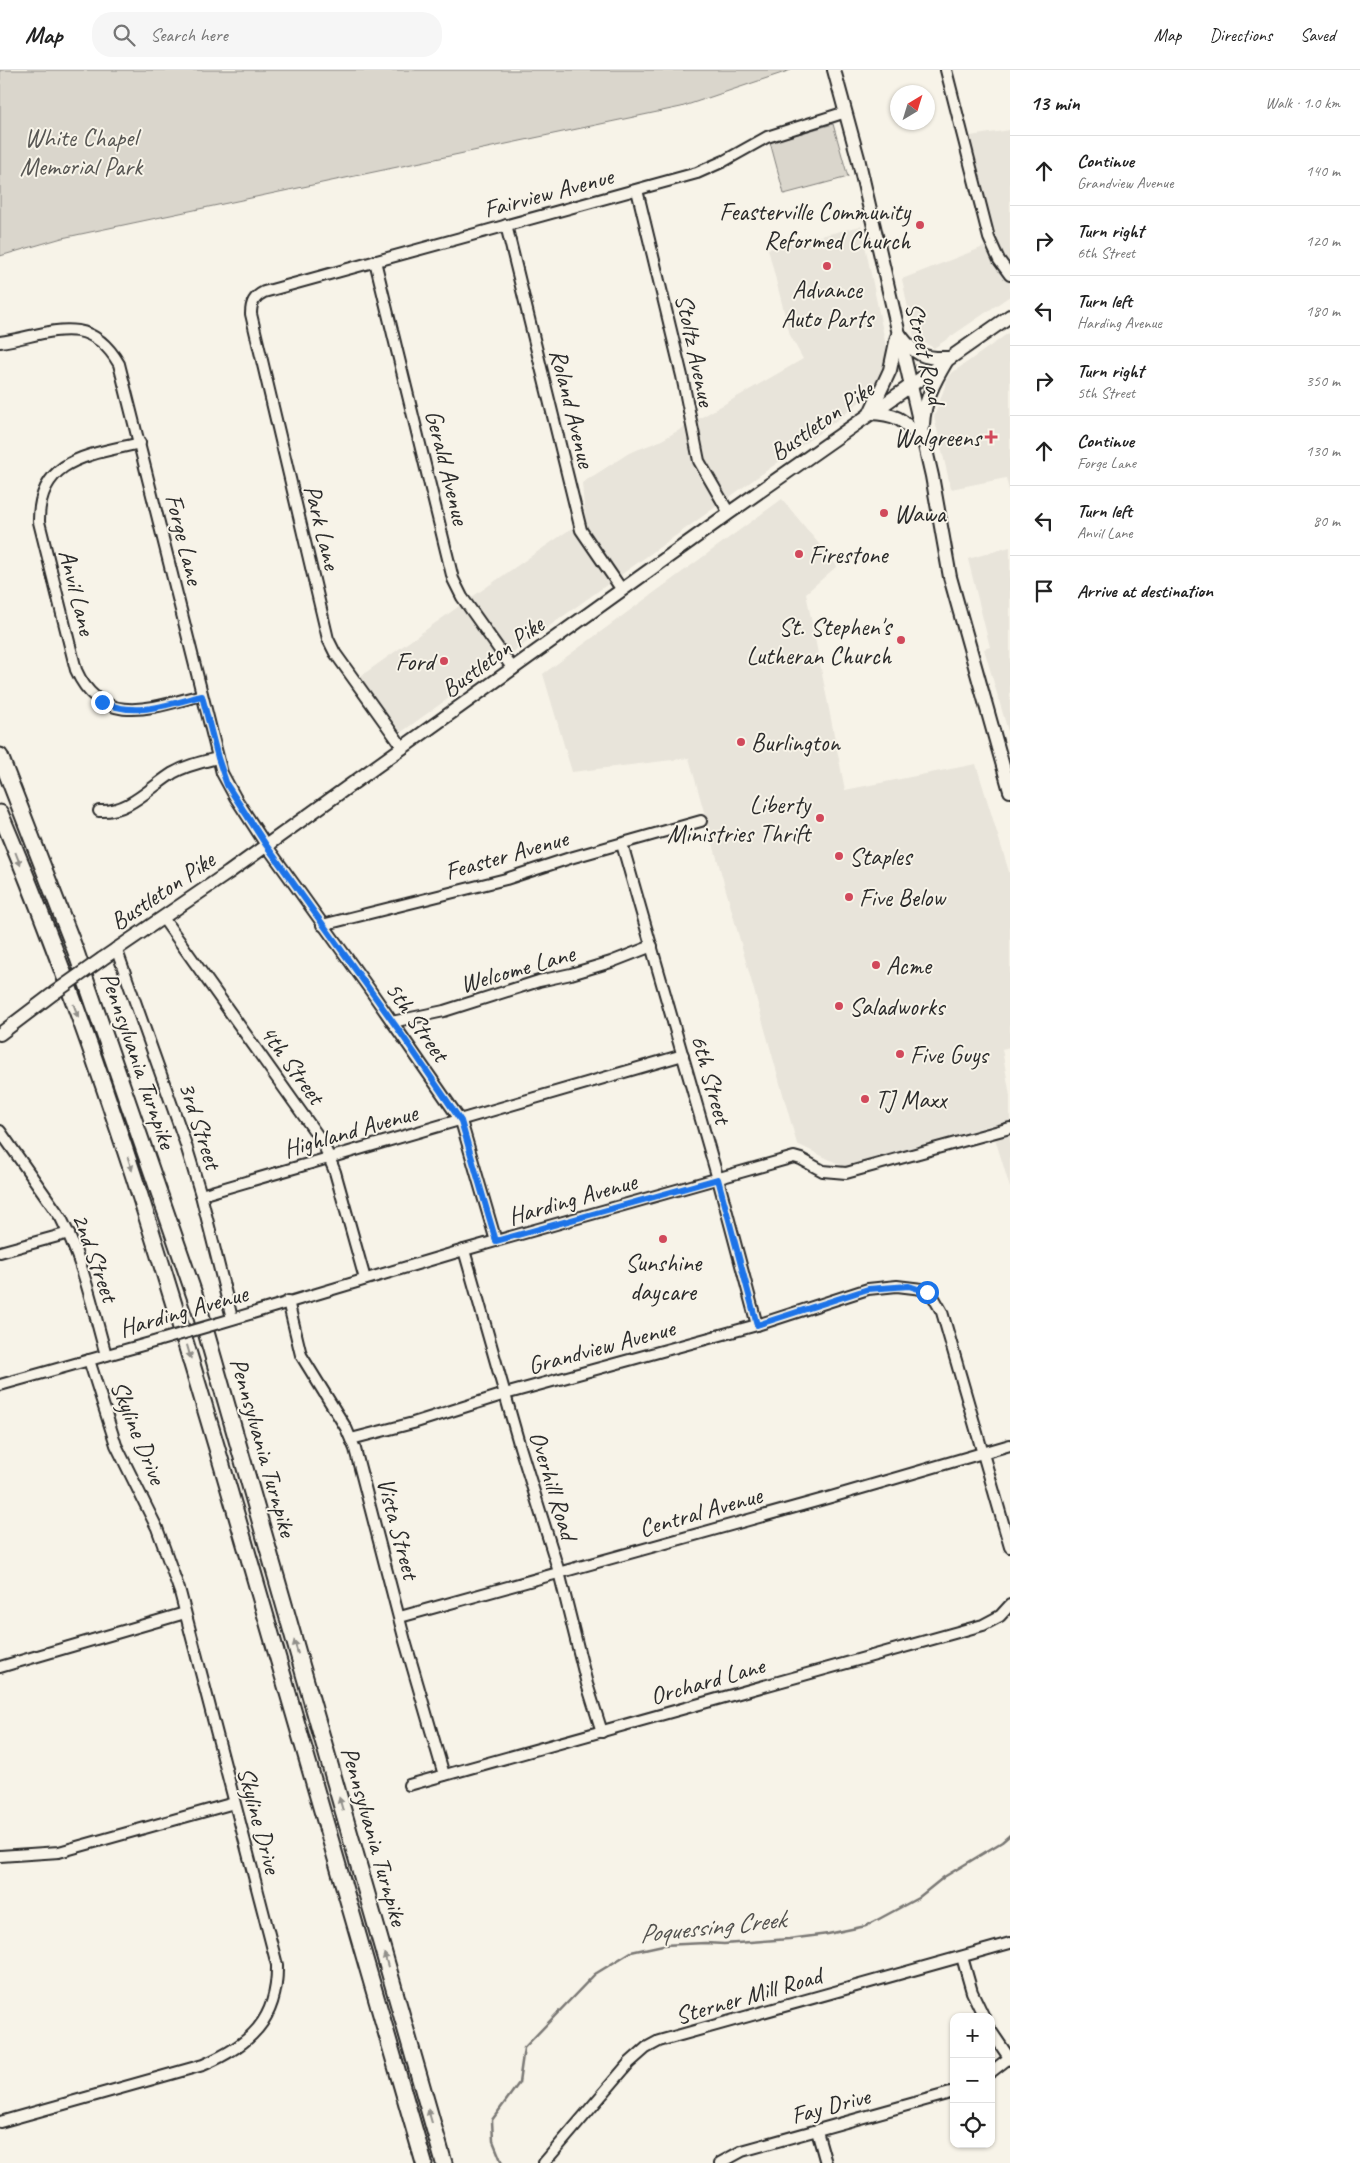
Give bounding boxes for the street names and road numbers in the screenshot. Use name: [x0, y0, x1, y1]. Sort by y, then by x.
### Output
street label: Fairview Avenue: [480, 160, 618, 226]
street label: Stoltz Avenue: [668, 291, 723, 411]
street label: Street Road: [898, 299, 953, 411]
street label: Roland Avenue: [542, 346, 603, 473]
street label: Bustleton Pike: [763, 372, 881, 468]
street label: Gerald Avenue: [417, 407, 477, 530]
street label: Park Lane: [296, 482, 348, 575]
street label: Forge Lane: [157, 491, 211, 590]
street label: Anvil Lane: [51, 546, 104, 640]
street label: Bustleton Pike: [435, 608, 552, 705]
street label: Feaster Avenue: [441, 822, 573, 888]
street label: Bustleton Pike: [104, 843, 223, 938]
street label: Welcome Lane: [456, 937, 580, 1001]
street label: Pennsylvania Turnpike: [93, 968, 184, 1155]
street label: 5th Street: [378, 975, 458, 1070]
street label: 4th Street: [253, 1018, 333, 1113]
street label: 6th Street: [683, 1031, 740, 1130]
street label: 3rd Street: [171, 1078, 230, 1176]
street label: Highland Avenue: [280, 1096, 423, 1165]
street label: Harding Avenue: [504, 1165, 642, 1233]
street label: 2nd Street: [64, 1208, 127, 1309]
street label: Harding Avenue: [115, 1277, 253, 1345]
street label: Grandview Avenue: [524, 1312, 680, 1382]
street label: Pennsylvania Turnpike: [222, 1354, 304, 1542]
street label: Skyline Drive: [103, 1376, 174, 1491]
street label: Overhill Road: [521, 1427, 586, 1546]
street label: Vista Street: [369, 1474, 428, 1585]
street label: Central Avenue: [635, 1479, 767, 1545]
street label: Orchard Lane: [646, 1649, 770, 1713]
street label: Pennsylvania Turnpike: [333, 1743, 415, 1931]
street label: Skyline Drive: [229, 1764, 289, 1879]
street label: Sterner Mill Road: [671, 1959, 829, 2032]
street label: Fay Drive: [787, 2080, 875, 2132]

